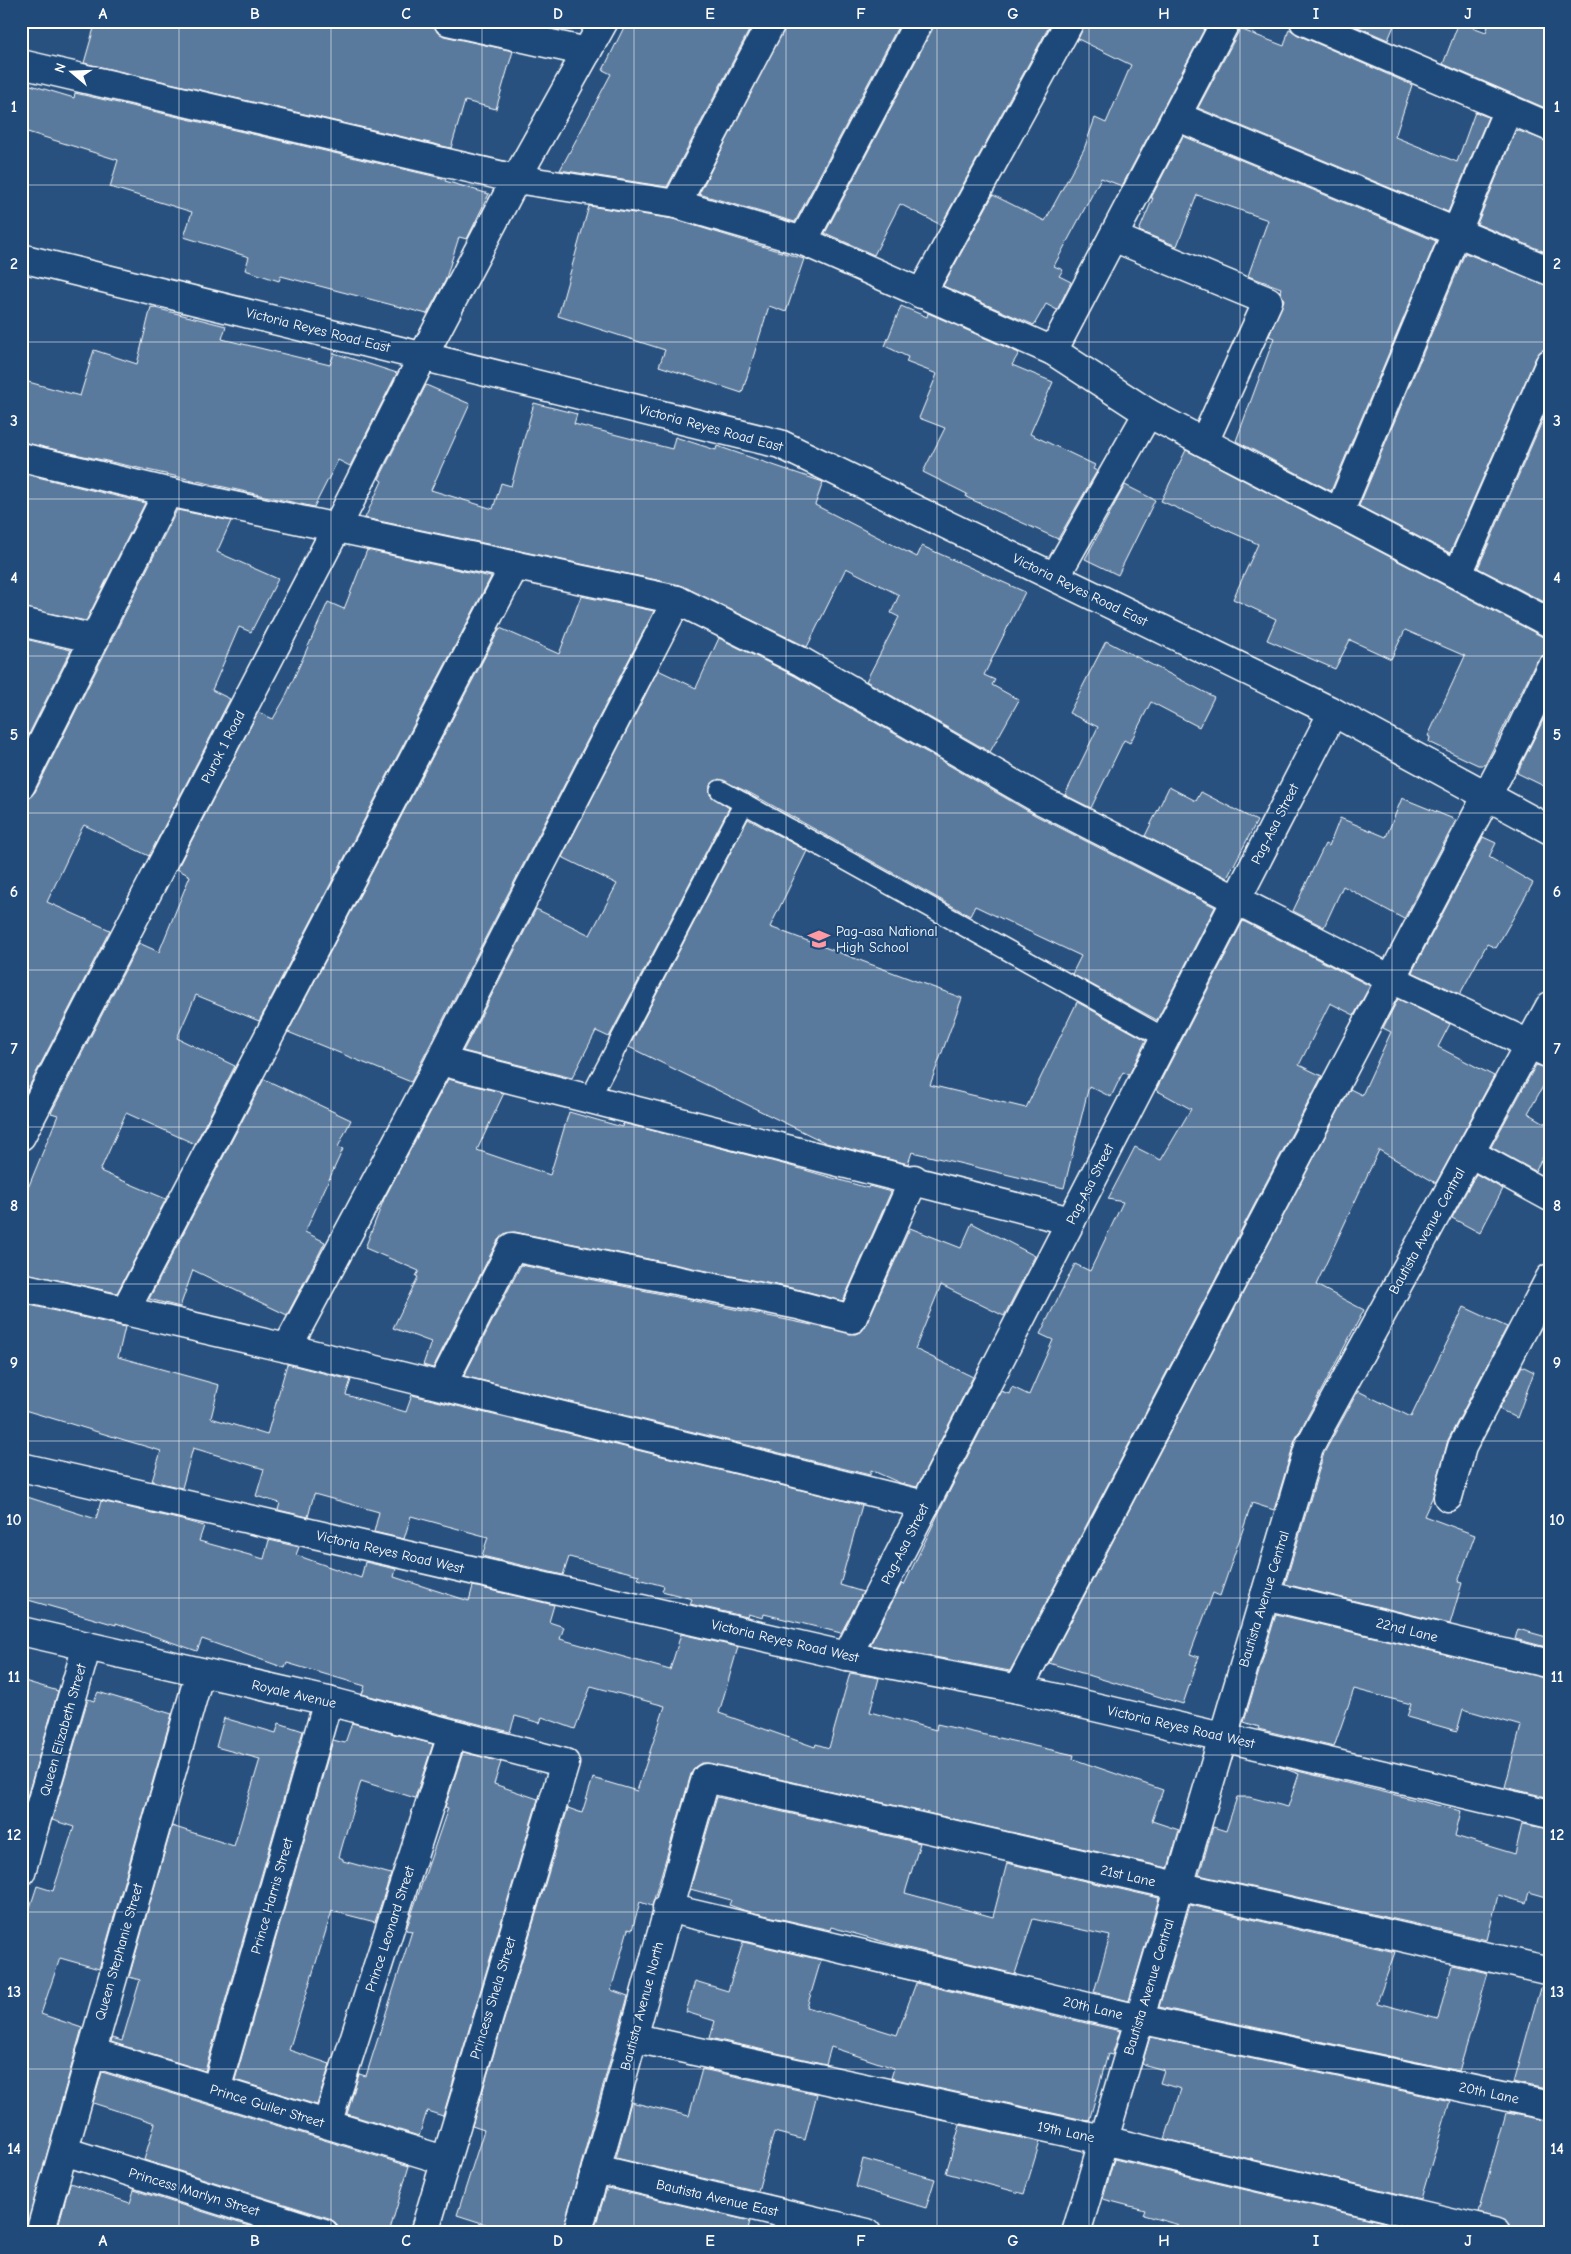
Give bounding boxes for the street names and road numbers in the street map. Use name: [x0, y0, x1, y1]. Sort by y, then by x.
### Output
street label: Victoria Reyes Road East: [244, 304, 393, 356]
street label: Victoria Reyes Road East: [637, 401, 786, 456]
street label: Victoria Reyes Road East: [1010, 550, 1151, 631]
street label: Purok 1 Road: [197, 708, 249, 786]
street label: Pag-Asa Street: [1247, 780, 1303, 867]
street label: Pag-Asa Street: [1062, 1140, 1118, 1227]
street label: Bautista Avenue Central: [1385, 1165, 1469, 1297]
street label: Pag-Asa Street: [877, 1500, 933, 1587]
street label: Victoria Reyes Road West: [315, 1527, 466, 1577]
street label: Bautista Avenue Central: [1235, 1529, 1293, 1669]
street label: 22nd Lane: [1374, 1614, 1440, 1646]
street label: Victoria Reyes Road West: [710, 1616, 861, 1666]
street label: Queen Elizabeth Street: [36, 1661, 90, 1798]
street label: Royale Avenue: [250, 1676, 338, 1712]
street label: Victoria Reyes Road West: [1106, 1702, 1257, 1752]
street label: Prince Harris Street: [247, 1835, 297, 1956]
street label: 21st Lane: [1099, 1861, 1157, 1891]
street label: Prince Leonard Street: [362, 1863, 419, 1994]
street label: Queen Stephanie Street: [91, 1881, 147, 2022]
street label: Bautista Avenue Central: [1120, 1917, 1178, 2057]
street label: Princess Shela Street: [466, 1934, 520, 2061]
street label: Bautista Avenue North: [617, 1940, 667, 2072]
street label: 20th Lane: [1061, 1993, 1125, 2023]
street label: 20th Lane: [1458, 2078, 1520, 2108]
street label: Prince Guiler Street: [208, 2081, 327, 2132]
street label: 19th Lane: [1036, 2118, 1096, 2146]
street label: Princess Marlyn Street: [127, 2164, 262, 2220]
street label: Bautista Avenue East: [654, 2176, 780, 2220]

